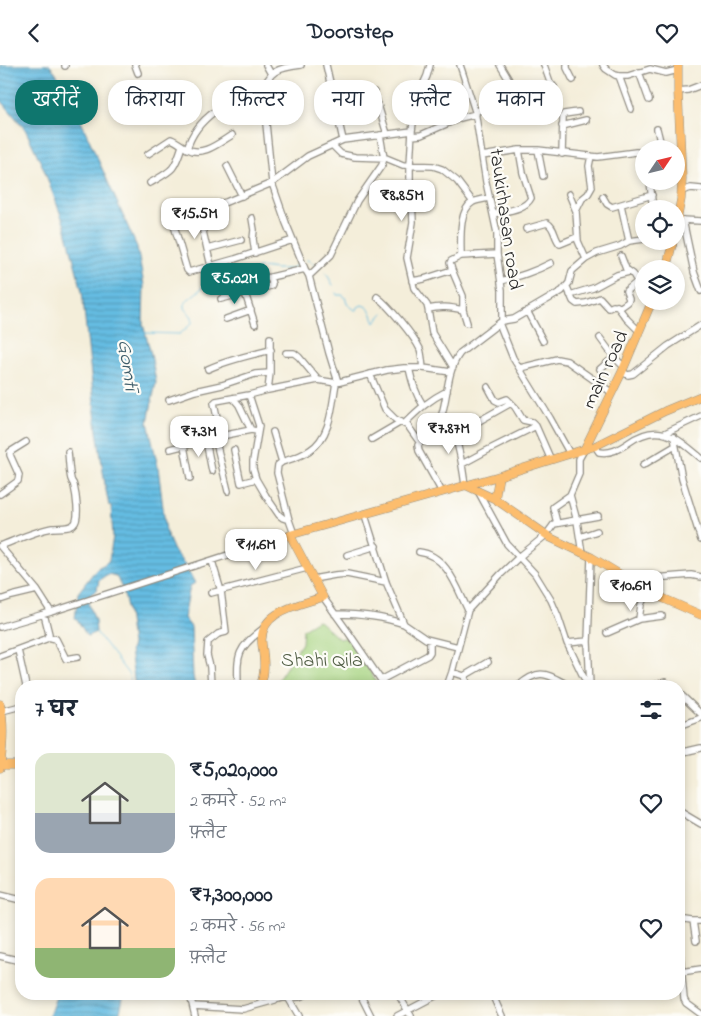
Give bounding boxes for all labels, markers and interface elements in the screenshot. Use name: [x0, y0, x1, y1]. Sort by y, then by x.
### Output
text: Doorstep: [307, 17, 394, 49]
icon: back: [20, 19, 48, 47]
icon: heart: [653, 19, 681, 47]
chip: खरीदें: [15, 80, 98, 125]
chip: किराया: [108, 80, 202, 125]
chip: फ़िल्टर: [212, 80, 304, 125]
chip: नया: [314, 80, 382, 125]
chip: फ़्लैट: [392, 80, 469, 125]
chip: मकान: [479, 80, 563, 125]
north arrow: [635, 140, 685, 190]
map controls: [635, 140, 685, 310]
street label: taukirhasan road: [480, 147, 529, 292]
pin: ₹8.85M: [361, 179, 443, 222]
text: ₹8.85M: [380, 184, 424, 208]
pin: ₹15.5M: [154, 197, 236, 240]
button: locate: [635, 200, 685, 250]
text: ₹15.5M: [172, 202, 218, 226]
button: layers: [635, 260, 685, 310]
pin: ₹5.02M: [194, 263, 276, 305]
text: ₹5.02M: [212, 267, 258, 291]
street label: main road: [575, 326, 637, 414]
water label: Gomtī: [109, 338, 146, 397]
pin: ₹7.87M: [408, 413, 490, 455]
pin: ₹7.3M: [164, 415, 234, 458]
text: ₹7.87M: [428, 417, 470, 441]
text: ₹7.3M: [181, 420, 217, 444]
pin: ₹11.6M: [215, 529, 297, 571]
text: ₹11.6M: [236, 533, 276, 557]
pin: ₹10.6M: [590, 569, 672, 612]
text: ₹10.6M: [610, 574, 652, 598]
park label: Shahi Qila: [281, 647, 363, 676]
text: 7 घर: [35, 696, 77, 726]
icon: filters: [637, 696, 665, 724]
text: ₹5,020,000: [190, 756, 278, 786]
icon: home: [75, 773, 135, 833]
icon: heart: [637, 789, 665, 817]
text: 2 कमरे · 52 m²: [190, 790, 287, 814]
text: फ़्लैट: [190, 822, 226, 846]
text: ₹7,300,000: [190, 881, 273, 911]
icon: home: [75, 898, 135, 958]
icon: heart: [637, 914, 665, 942]
text: 2 कमरे · 56 m²: [190, 915, 286, 939]
text: फ़्लैट: [190, 947, 226, 971]

